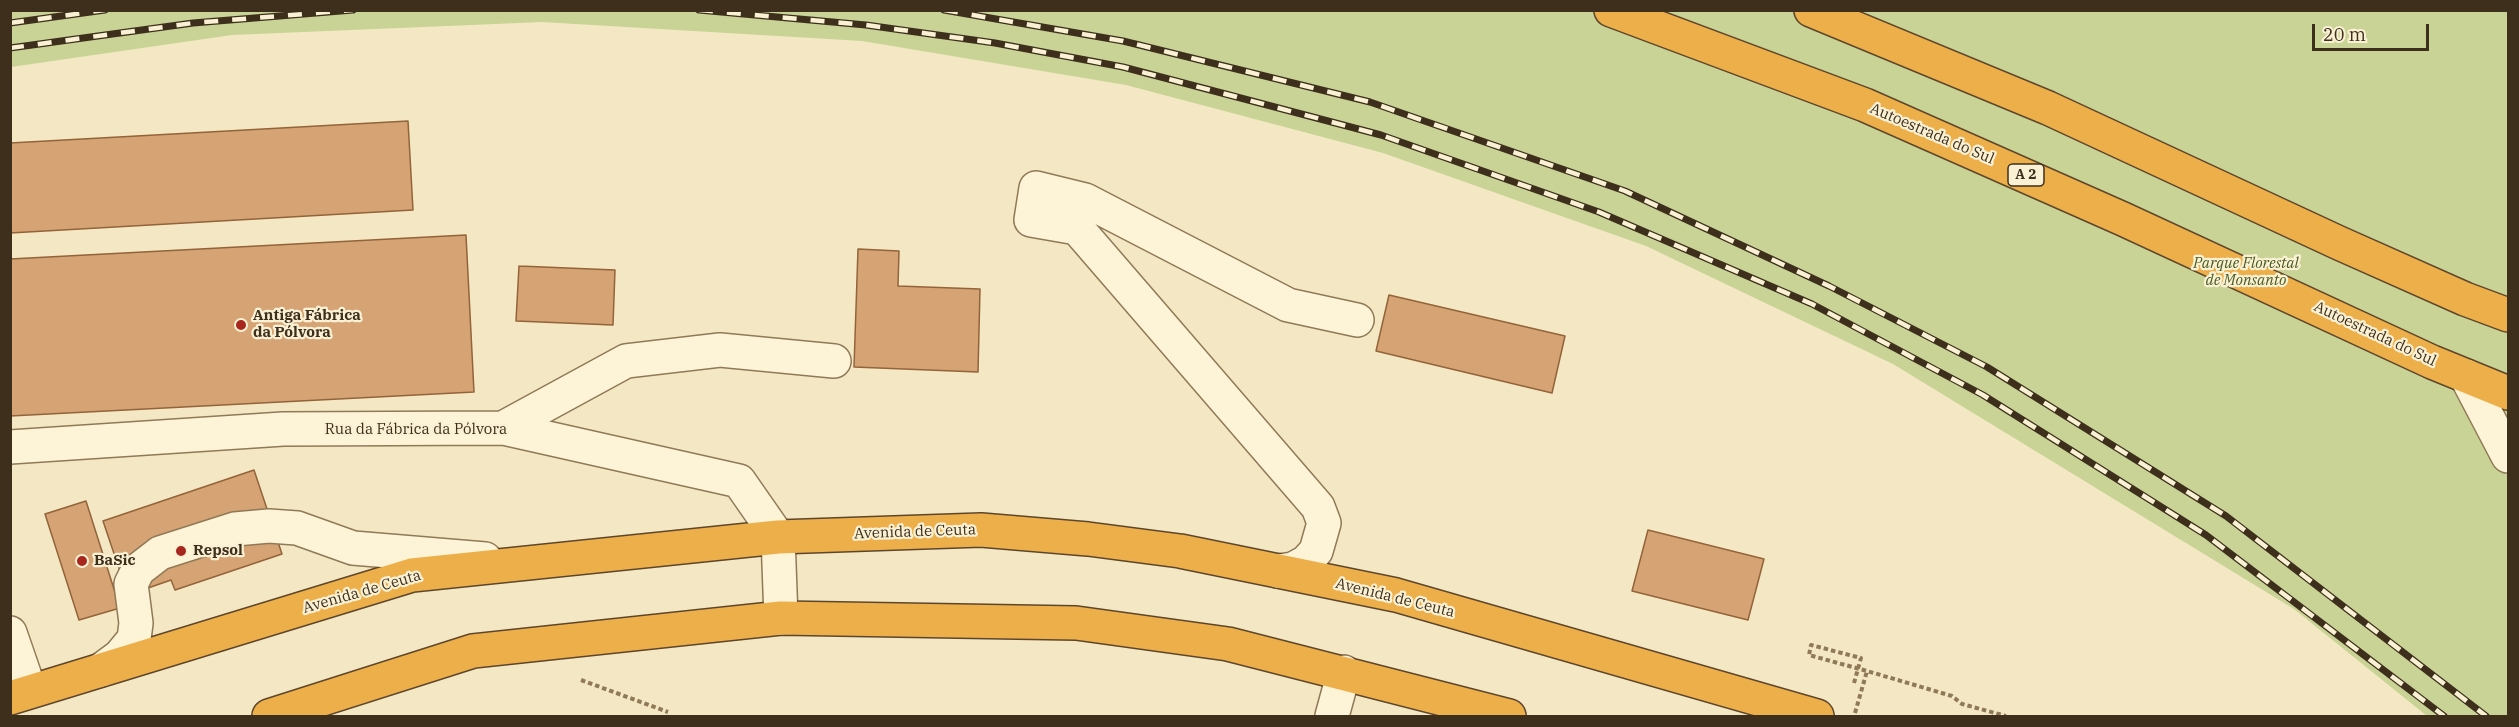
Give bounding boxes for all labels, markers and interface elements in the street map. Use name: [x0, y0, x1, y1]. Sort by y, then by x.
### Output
scale bar: [2315, 12, 2432, 50]
text: 20 m: [2323, 23, 2366, 46]
street label: Autoestrada do Sul: [1867, 100, 1997, 168]
road number: A 2: [2008, 164, 2044, 186]
park label: Parque Florestal de Monsanto: [2193, 255, 2299, 290]
street label: Autoestrada do Sul: [2311, 298, 2439, 370]
place label: Antiga Fábrica da Pólvora: [253, 307, 361, 342]
marker: Antiga Fábrica da Pólvora: [234, 318, 248, 332]
street label: Rua da Fábrica da Pólvora: [325, 421, 507, 439]
street label: Avenida de Ceuta: [854, 521, 976, 543]
place label: Repsol: [193, 542, 243, 560]
marker: Repsol: [174, 544, 188, 558]
place label: BaSic: [94, 552, 136, 570]
marker: BaSic: [75, 554, 89, 568]
street label: Avenida de Ceuta: [301, 567, 423, 617]
street label: Avenida de Ceuta: [1334, 575, 1456, 621]

